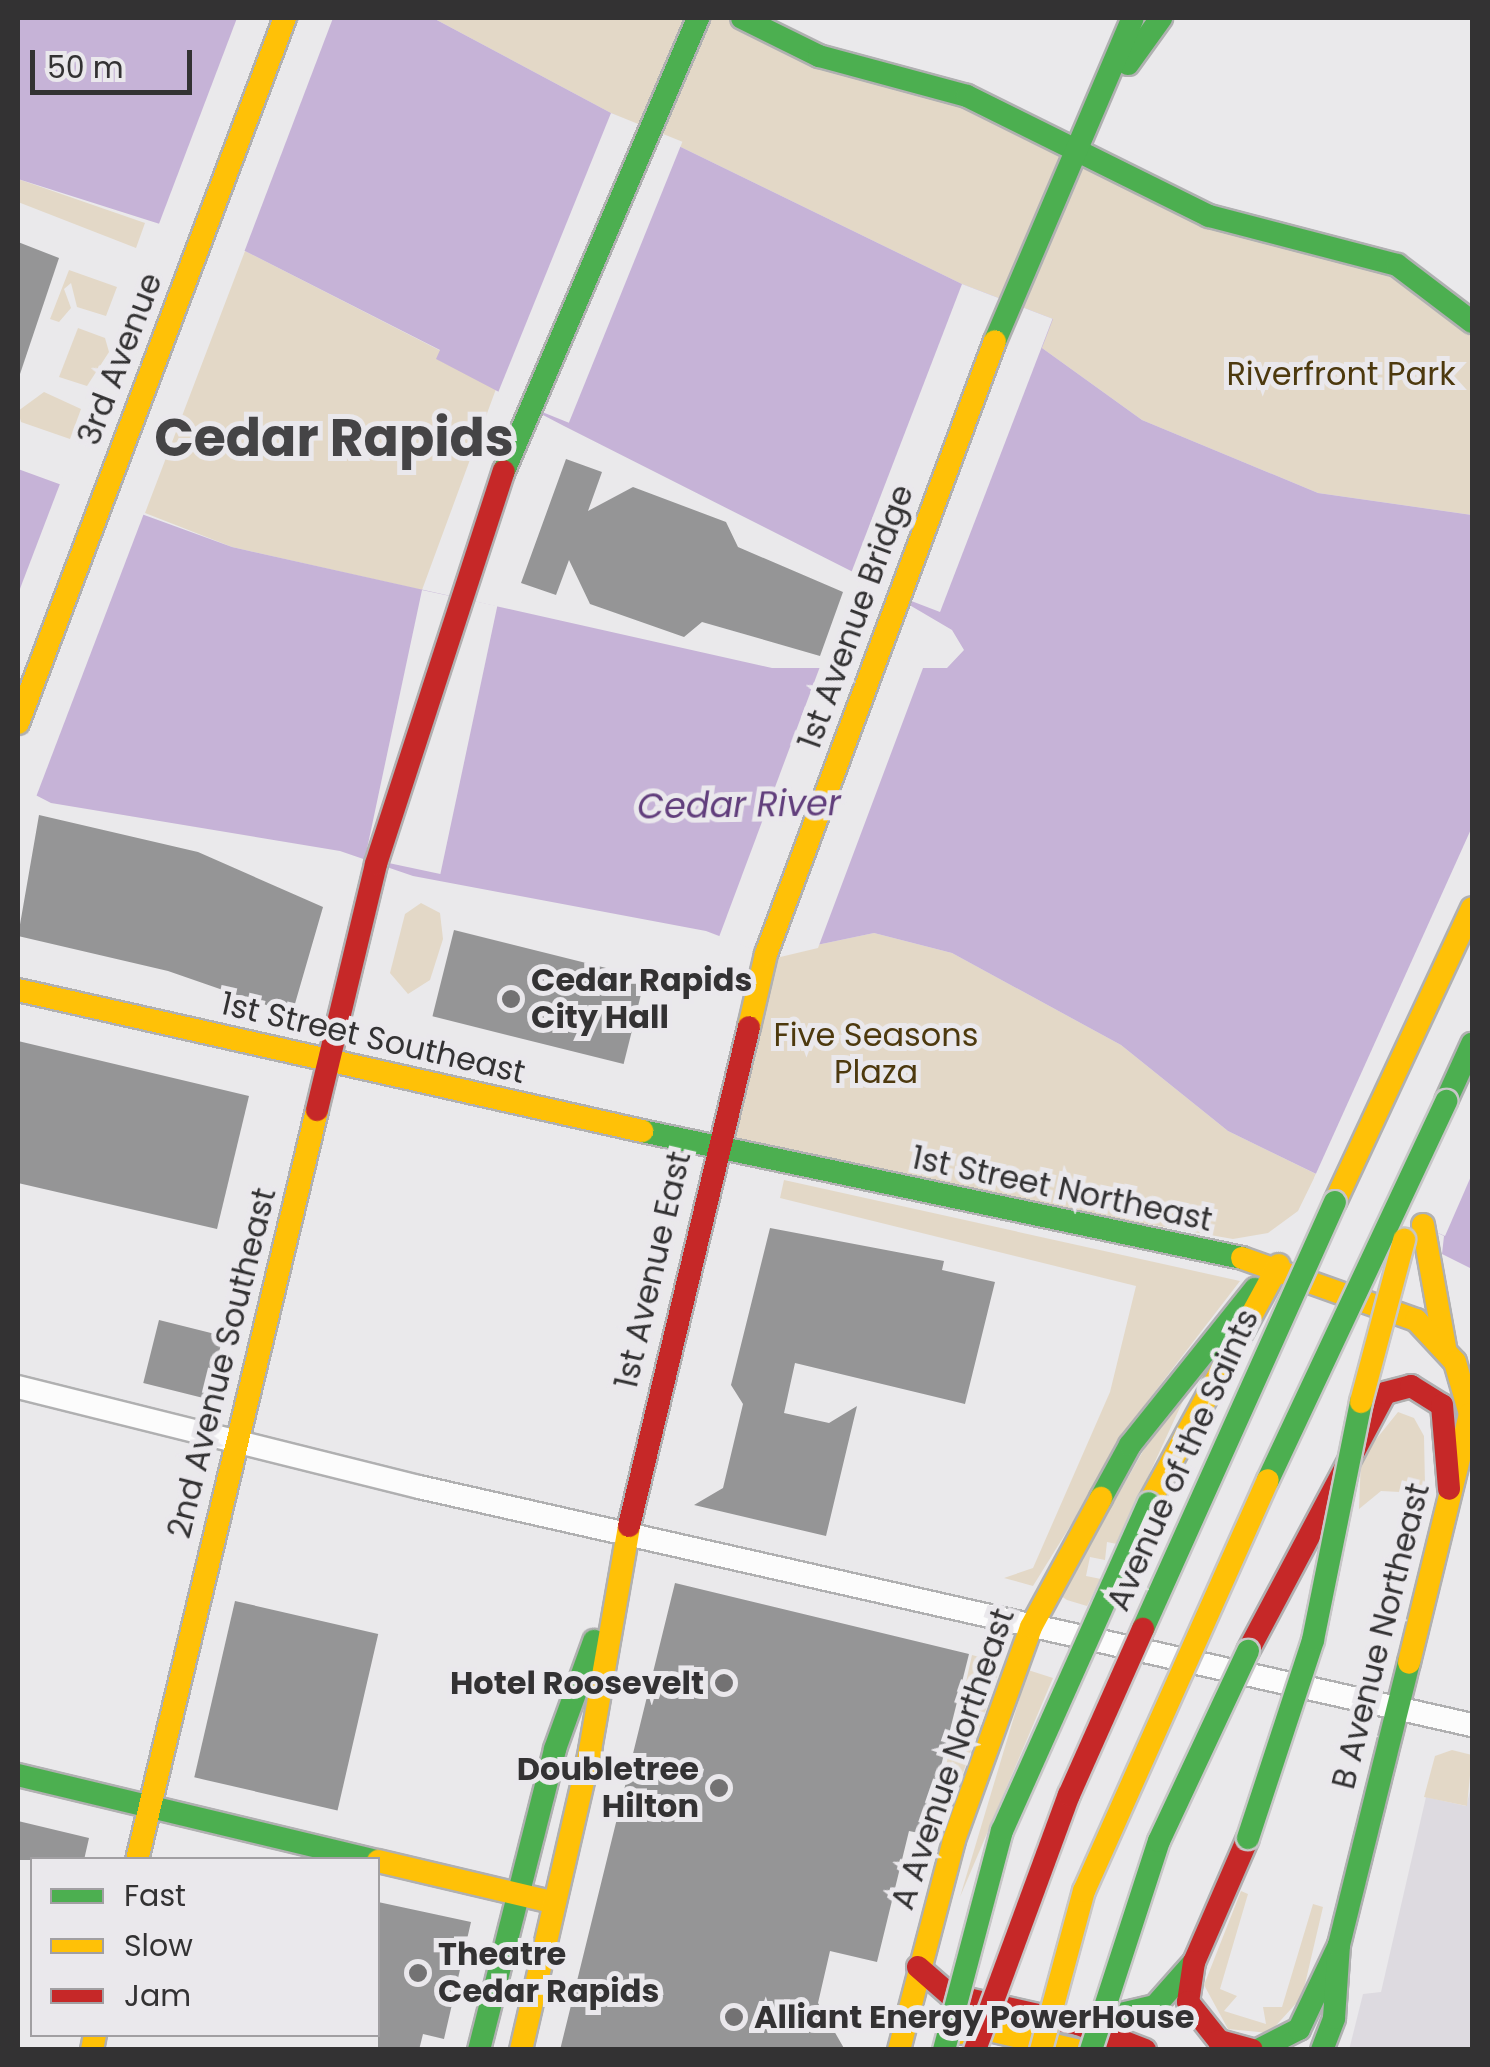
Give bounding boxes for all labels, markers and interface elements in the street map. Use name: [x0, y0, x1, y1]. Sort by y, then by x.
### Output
scale bar: [35, 30, 198, 92]
text: 50 m: [47, 46, 124, 89]
street label: 3rd Avenue: [70, 268, 170, 450]
park label: Riverfront Park: [1226, 355, 1456, 393]
district label: Cedar Rapids: [154, 407, 514, 469]
street label: 1st Avenue Bridge: [790, 480, 922, 754]
water label: Cedar River: [637, 782, 841, 828]
place label: Cedar Rapids City Hall: [531, 962, 752, 1037]
street label: 1st Street Southeast: [217, 984, 529, 1092]
marker: Cedar Rapids City Hall: [500, 988, 522, 1010]
park label: Five Seasons Plaza: [774, 1017, 978, 1092]
street label: 1st Street Northeast: [908, 1138, 1216, 1240]
street label: 1st Avenue East: [607, 1148, 699, 1392]
street label: 2nd Avenue Southeast: [160, 1184, 284, 1542]
street label: Avenue of the Saints: [1099, 1303, 1267, 1617]
street label: B Avenue Northeast: [1324, 1479, 1438, 1793]
street label: A Avenue Northeast: [883, 1604, 1023, 1914]
place label: Hotel Roosevelt: [450, 1664, 704, 1702]
marker: Hotel Roosevelt: [713, 1672, 735, 1694]
place label: Doubletree Hilton: [517, 1751, 699, 1826]
marker: Doubletree Hilton: [708, 1777, 730, 1799]
legend: [30, 1857, 380, 2037]
text: Fast: [124, 1874, 186, 1917]
text: Slow: [124, 1924, 193, 1967]
place label: Theatre Cedar Rapids: [438, 1936, 659, 2011]
marker: Theatre Cedar Rapids: [407, 1962, 429, 1984]
text: Jam: [124, 1974, 191, 2017]
place label: Alliant Energy PowerHouse: [754, 1998, 1194, 2036]
marker: Alliant Energy PowerHouse: [723, 2006, 745, 2028]

